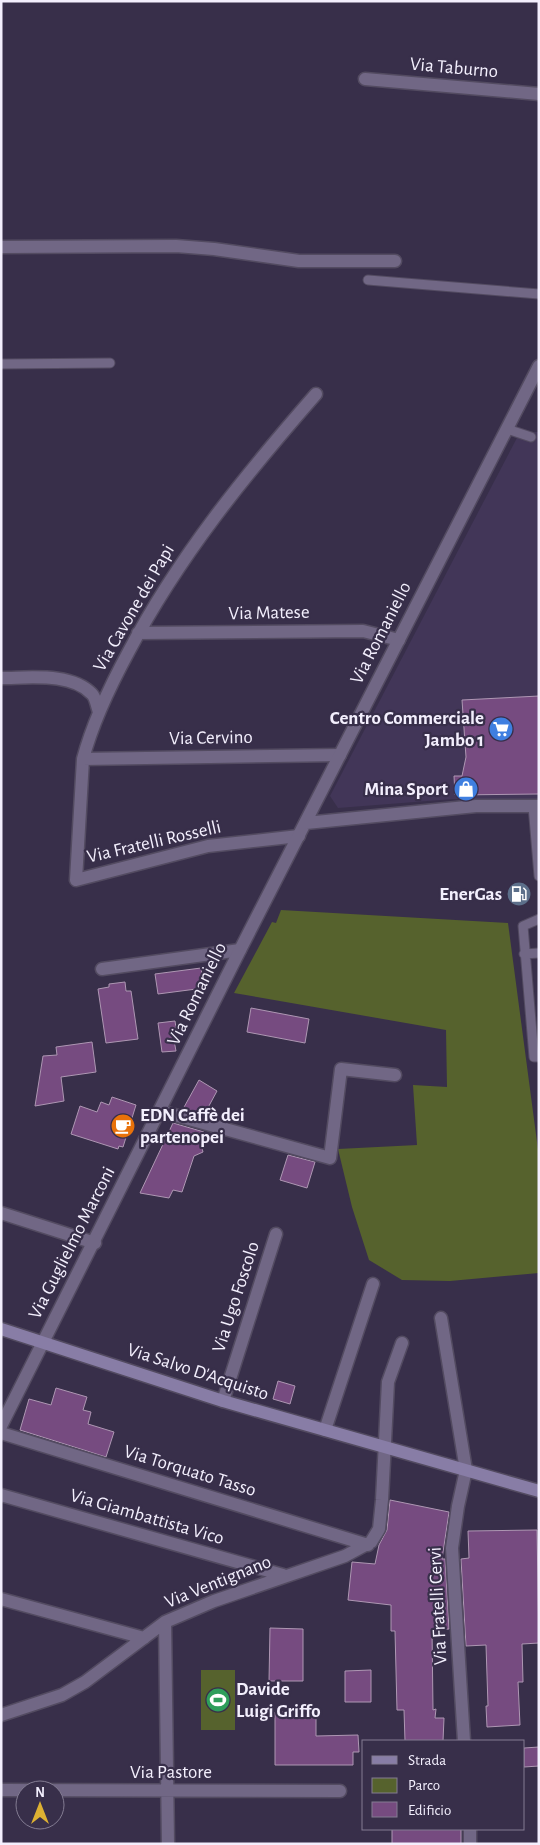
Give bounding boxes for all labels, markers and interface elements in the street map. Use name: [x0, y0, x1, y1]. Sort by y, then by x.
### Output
street label: Via Taburno: [409, 55, 499, 81]
street label: Via Cavone dei Papi: [90, 541, 178, 675]
street label: Via Romaniello: [347, 579, 415, 687]
street label: Via Matese: [228, 603, 310, 623]
place label: Centro Commerciale Jambo 1: [330, 709, 484, 750]
supermarket icon: Centro Commerciale Jambo 1: [488, 716, 514, 742]
street label: Via Cervino: [169, 728, 253, 748]
shop icon: Mina Sport: [453, 776, 479, 802]
place label: Mina Sport: [364, 780, 449, 799]
street label: Via Fratelli Rosselli: [85, 817, 223, 867]
fuel station icon: EnerGas: [506, 881, 532, 907]
place label: EnerGas: [439, 885, 502, 904]
street label: Via Romaniello: [164, 940, 230, 1048]
place label: EDN Caffè dei partenopei: [140, 1106, 245, 1147]
cafe icon: EDN Caffè dei partenopei: [110, 1113, 136, 1139]
street label: Via Guglielmo Marconi: [25, 1164, 119, 1322]
street label: Via Ugo Foscolo: [209, 1239, 263, 1355]
street label: Via Salvo D'Acquisto: [125, 1340, 271, 1404]
street label: Via Torquato Tasso: [122, 1442, 258, 1500]
street label: Via Giambattista Vico: [68, 1486, 226, 1548]
street label: Via Fratelli Cervi: [425, 1546, 451, 1666]
street label: Via Ventignano: [162, 1552, 274, 1612]
place label: Davide Luigi Griffo: [236, 1680, 321, 1721]
sports icon: Davide Luigi Griffo: [205, 1687, 231, 1713]
legend: [362, 1740, 525, 1830]
text: Strada: [408, 1753, 446, 1768]
street label: Via Pastore: [130, 1763, 212, 1782]
text: Parco: [408, 1778, 440, 1793]
north arrow: [15, 1780, 65, 1830]
text: N: [35, 1786, 45, 1800]
text: Edificio: [408, 1803, 451, 1818]

